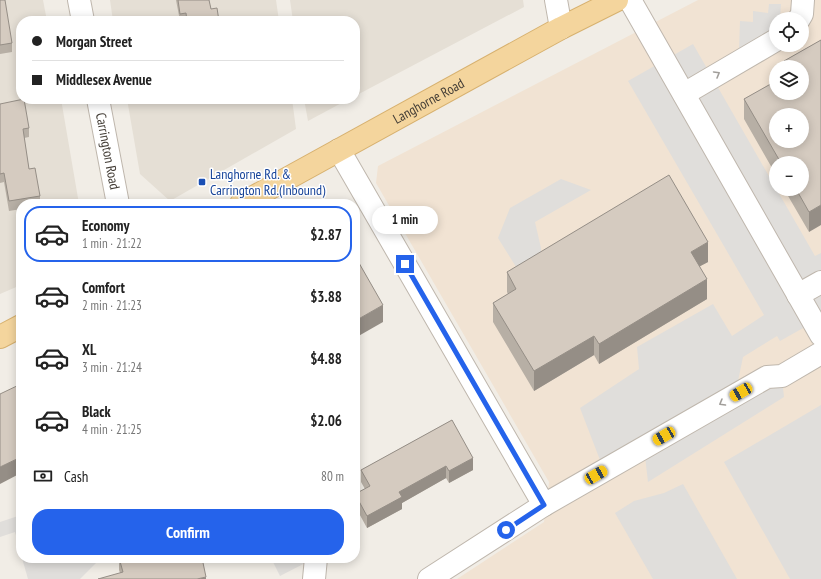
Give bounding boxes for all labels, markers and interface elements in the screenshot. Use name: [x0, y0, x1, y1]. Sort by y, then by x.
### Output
map controls: [769, 12, 809, 196]
button: locate: [769, 12, 809, 52]
text: Morgan Street: [56, 32, 132, 51]
button: layers: [769, 60, 809, 100]
text: Middlesex Avenue: [56, 70, 152, 89]
one-way arrow: [713, 72, 720, 79]
street label: Langhorne Road: [390, 74, 467, 128]
button: +: [769, 108, 809, 148]
street label: Carrington Road: [92, 111, 124, 191]
button: −: [769, 156, 809, 196]
place label: Langhorne Rd. & Carrington Rd.(Inbound): [210, 165, 326, 199]
marker: Langhorne Rd. & Carrington Rd.(Inbound): [197, 177, 207, 187]
callout: 1 min: [372, 206, 438, 234]
text: 1 min: [392, 211, 418, 228]
icon: car: [34, 216, 70, 252]
text: Economy: [82, 216, 130, 235]
text: $2.87: [310, 225, 342, 244]
text: 1 min · 21:22: [82, 235, 142, 252]
route end: [396, 255, 414, 273]
icon: car: [34, 278, 70, 314]
text: Comfort: [82, 278, 125, 297]
text: $3.88: [310, 287, 342, 306]
text: 2 min · 21:23: [82, 297, 142, 314]
icon: car: [34, 340, 70, 376]
text: XL: [82, 340, 96, 359]
text: $4.88: [310, 349, 342, 368]
text: 3 min · 21:24: [82, 359, 142, 376]
car: [728, 381, 754, 403]
one-way arrow: [719, 398, 726, 405]
icon: car: [34, 402, 70, 438]
text: Black: [82, 402, 111, 421]
text: $2.06: [310, 411, 342, 430]
text: 4 min · 21:25: [82, 421, 142, 438]
car: [651, 425, 677, 447]
car: [583, 464, 609, 486]
icon: cash: [32, 465, 54, 487]
text: Cash: [64, 467, 88, 486]
text: 80 m: [321, 468, 344, 485]
button: Confirm: [32, 509, 344, 555]
route start: [497, 521, 515, 539]

